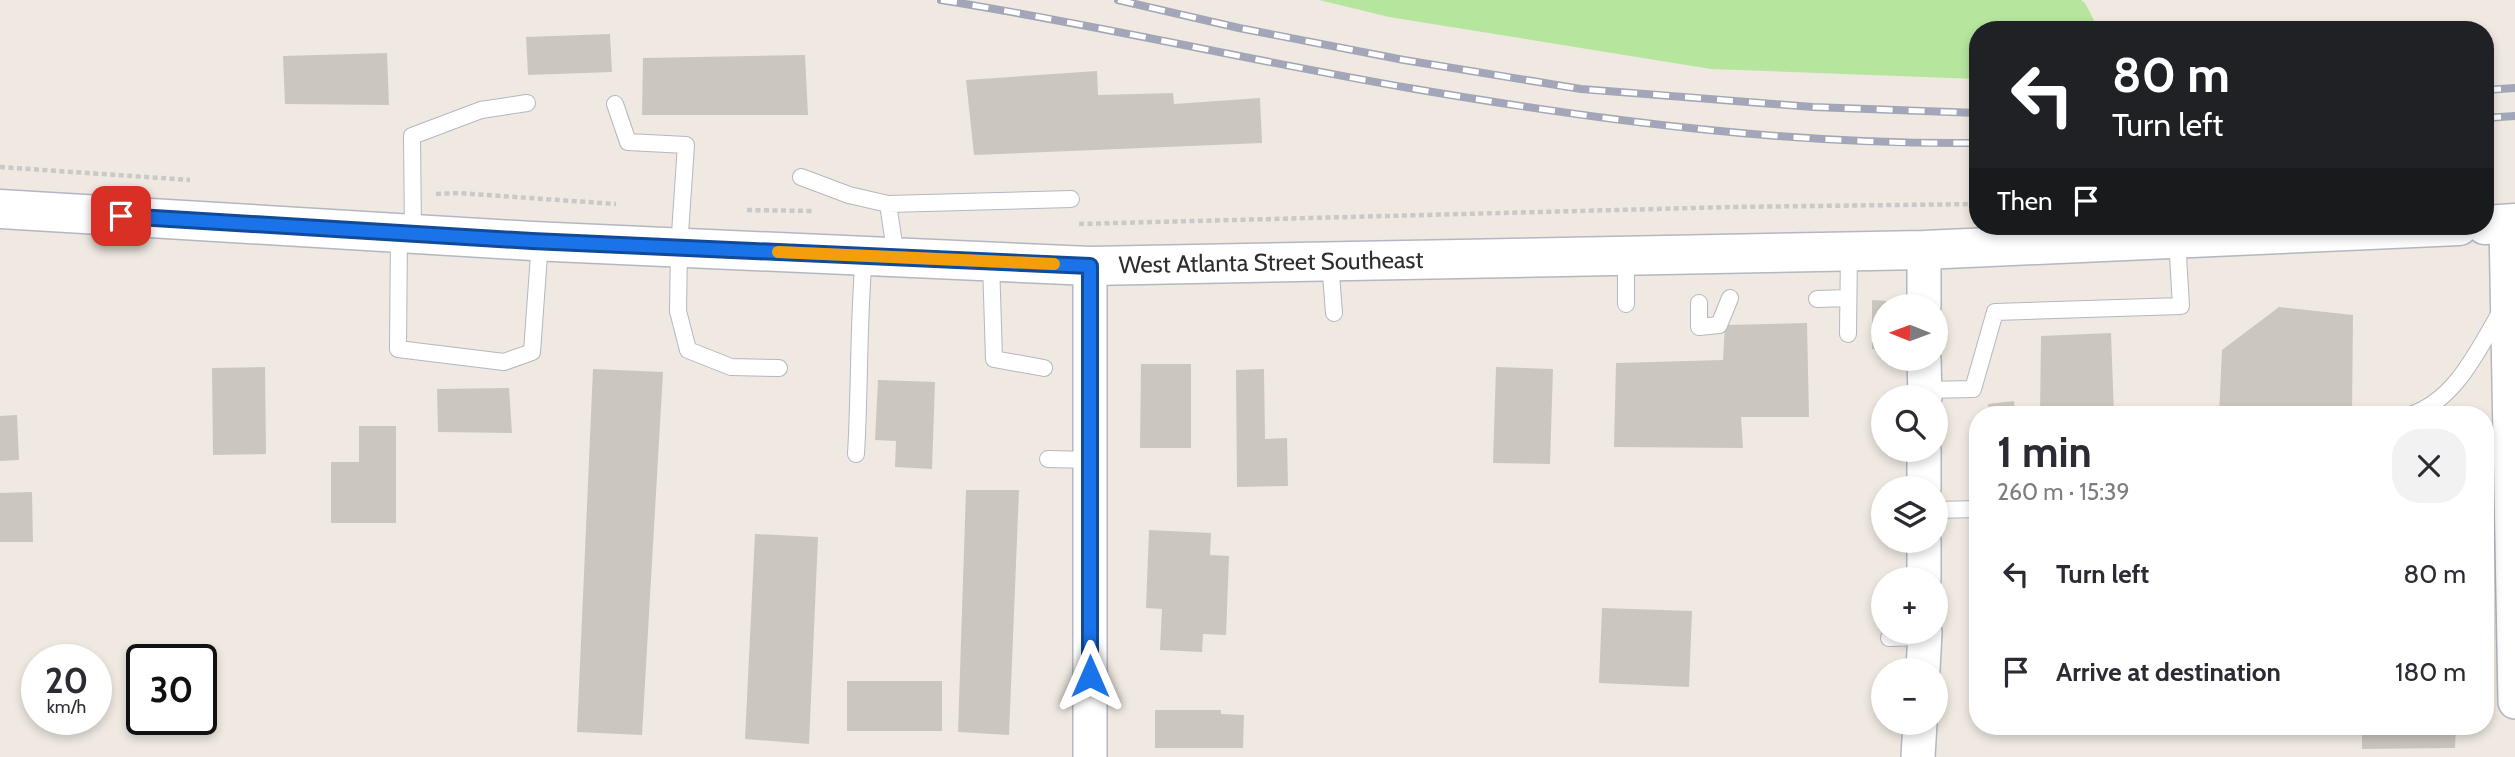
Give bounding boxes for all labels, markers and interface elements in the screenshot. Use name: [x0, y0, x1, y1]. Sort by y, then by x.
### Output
text: 80 m: [2112, 45, 2230, 104]
icon: left: [1997, 49, 2088, 140]
text: Turn left: [2112, 105, 2223, 144]
icon: arrive: [2067, 182, 2105, 220]
text: Then: [1997, 185, 2053, 217]
pin: [91, 186, 151, 246]
icon: arrive: [102, 197, 140, 235]
street label: West Atlanta Street Southeast: [1118, 245, 1424, 279]
north arrow: [1871, 294, 1948, 371]
map controls: [1871, 294, 1948, 735]
button: search: [1871, 385, 1948, 462]
text: 1 min: [1997, 426, 2092, 478]
button: close: [2392, 429, 2466, 503]
button: layers: [1871, 476, 1948, 553]
text: 260 m · 15:39: [1997, 478, 2130, 506]
icon: left: [1997, 555, 2035, 593]
text: Turn left: [2056, 558, 2149, 590]
text: 80 m: [2403, 558, 2466, 590]
button: +: [1871, 567, 1948, 644]
position arrow: [1053, 639, 1127, 713]
speed limit sign: 30: [126, 644, 217, 735]
icon: arrive: [1997, 653, 2035, 691]
text: Arrive at destination: [2056, 656, 2281, 688]
text: 180 m: [2395, 656, 2466, 688]
button: −: [1871, 658, 1948, 735]
text: 20: [45, 659, 88, 702]
text: km/h: [47, 696, 86, 718]

